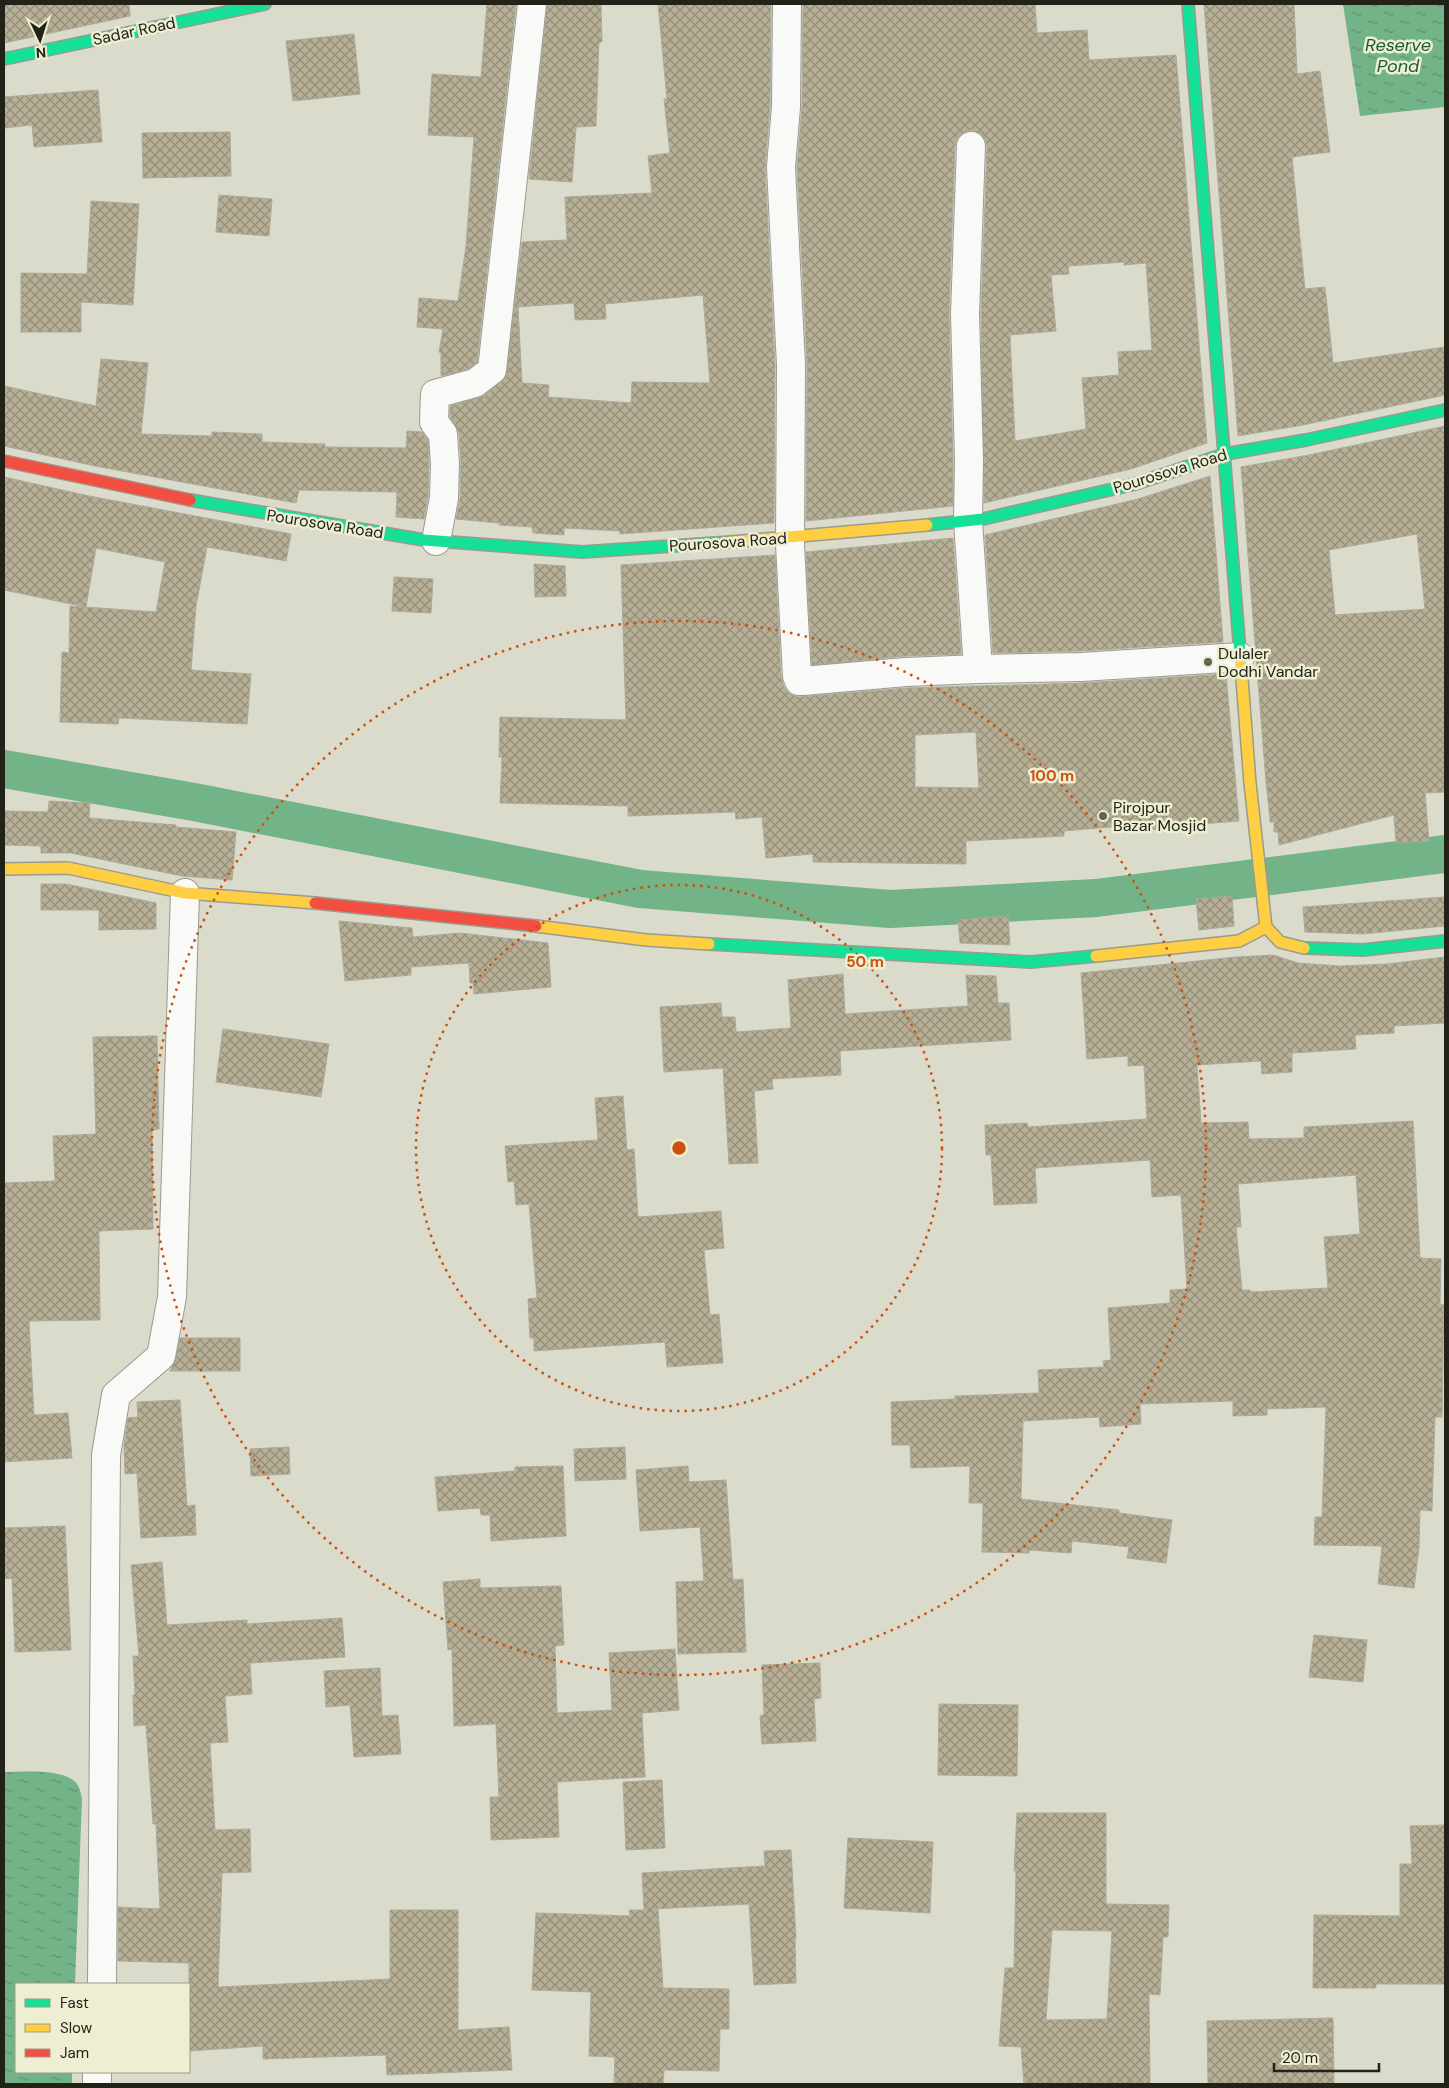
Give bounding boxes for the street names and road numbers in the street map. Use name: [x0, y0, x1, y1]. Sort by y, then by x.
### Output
street label: Sadar Road: [91, 12, 177, 50]
street label: Pourosova Road: [1111, 444, 1229, 498]
street label: Pourosova Road: [265, 504, 385, 544]
street label: Pourosova Road: [668, 527, 788, 557]

